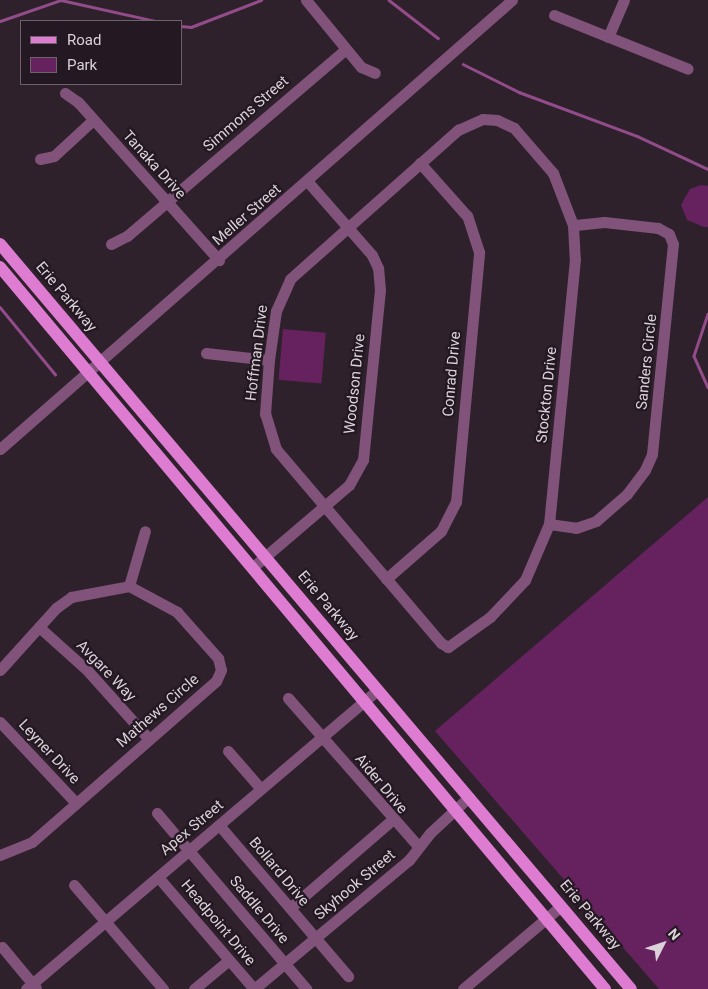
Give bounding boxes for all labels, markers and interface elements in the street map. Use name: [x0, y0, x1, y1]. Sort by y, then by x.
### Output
legend: [20, 20, 182, 85]
text: Road: [67, 31, 101, 49]
text: Park: [67, 56, 97, 74]
street label: Simmons Street: [200, 72, 292, 156]
street label: Tanaka Drive: [119, 127, 189, 203]
street label: Meller Street: [209, 180, 285, 250]
street label: Erie Parkway: [32, 258, 100, 336]
street label: Hoffman Drive: [242, 304, 272, 402]
street label: Sanders Circle: [633, 313, 661, 411]
street label: Conrad Drive: [439, 331, 465, 417]
street label: Woodson Drive: [341, 333, 369, 435]
street label: Stockton Drive: [533, 346, 561, 444]
street label: Erie Parkway: [294, 567, 362, 645]
street label: Avgare Way: [72, 637, 140, 705]
street label: Mathews Circle: [113, 670, 203, 752]
street label: Leyner Drive: [15, 716, 83, 788]
street label: Aider Drive: [351, 751, 411, 817]
street label: Apex Street: [157, 796, 227, 860]
street label: Bollard Drive: [245, 834, 313, 910]
street label: Skyhook Street: [311, 846, 399, 924]
street label: Saddle Drive: [225, 872, 293, 948]
street label: Headpoint Drive: [177, 876, 259, 970]
street label: Erie Parkway: [556, 876, 624, 954]
north arrow: [638, 919, 688, 969]
text: N: [665, 925, 684, 943]

